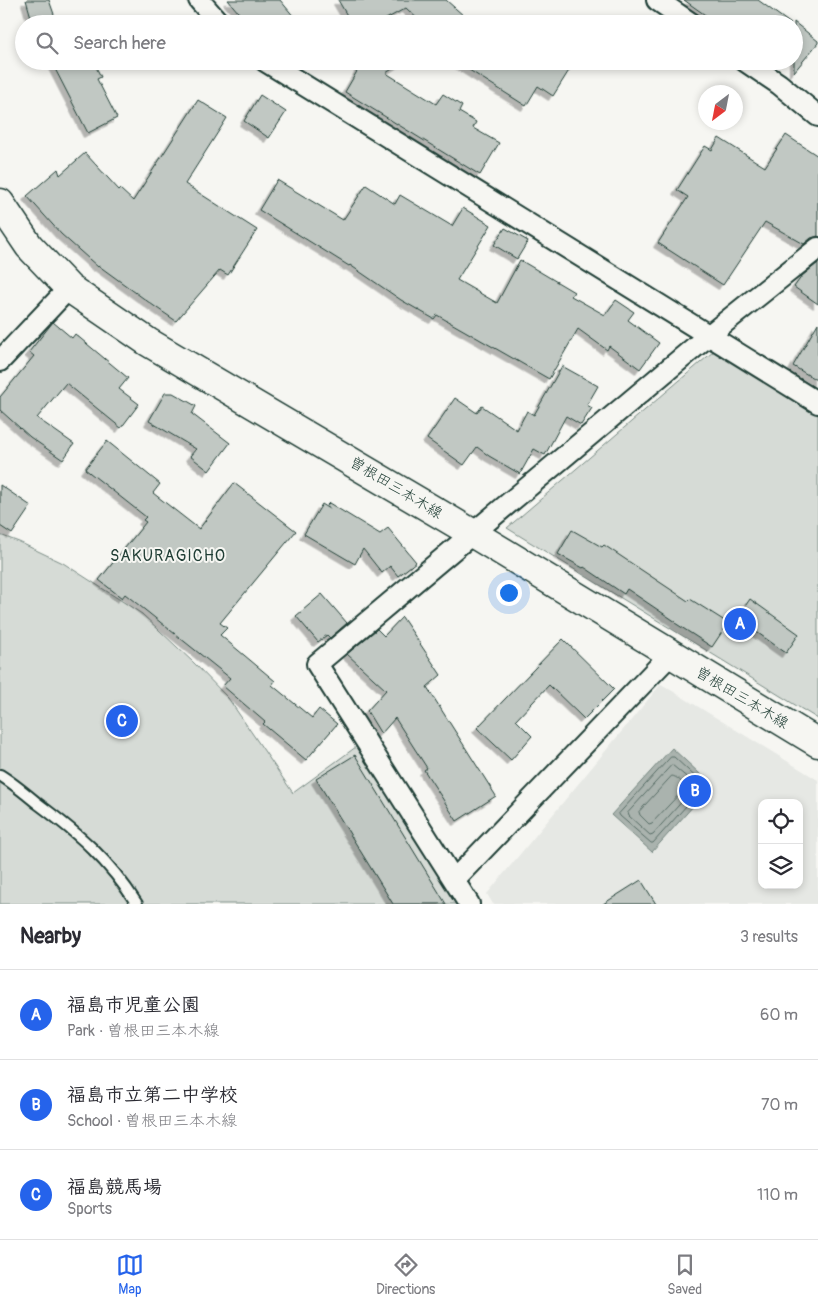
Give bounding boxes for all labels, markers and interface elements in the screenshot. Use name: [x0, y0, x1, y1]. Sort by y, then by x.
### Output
search box: [15, 15, 803, 70]
icon: search: [33, 29, 61, 57]
text: Search here: [73, 31, 166, 55]
north arrow: [698, 85, 743, 130]
street label: 曽根田三本木線: [346, 453, 446, 523]
district label: SAKURAGICHO: [110, 546, 226, 566]
your location: [496, 580, 522, 606]
pin: A: [724, 605, 756, 643]
street label: 曽根田三本木線: [692, 663, 792, 733]
pin: C: [106, 702, 138, 740]
pin: B: [679, 772, 711, 810]
map controls: [758, 799, 803, 889]
button: locate: [758, 799, 803, 844]
button: layers: [758, 844, 803, 889]
text: Nearby: [20, 923, 81, 950]
text: 3 results: [740, 927, 798, 947]
text: 福島市児童公園: [67, 993, 200, 1017]
text: A: [31, 1005, 41, 1025]
text: 60 m: [760, 1005, 798, 1025]
text: Park · 曽根田三本木線: [67, 1021, 219, 1041]
text: 福島市立第二中学校: [67, 1083, 238, 1107]
text: B: [31, 1095, 41, 1115]
text: 70 m: [761, 1095, 798, 1115]
text: School · 曽根田三本木線: [67, 1111, 237, 1131]
text: 福島競馬場: [67, 1175, 162, 1199]
text: C: [31, 1185, 41, 1205]
text: 110 m: [757, 1185, 798, 1205]
text: Sports: [67, 1199, 112, 1219]
tab: Map: [116, 1251, 144, 1298]
tab: Directions: [376, 1251, 435, 1298]
tab: Saved: [667, 1251, 702, 1298]

